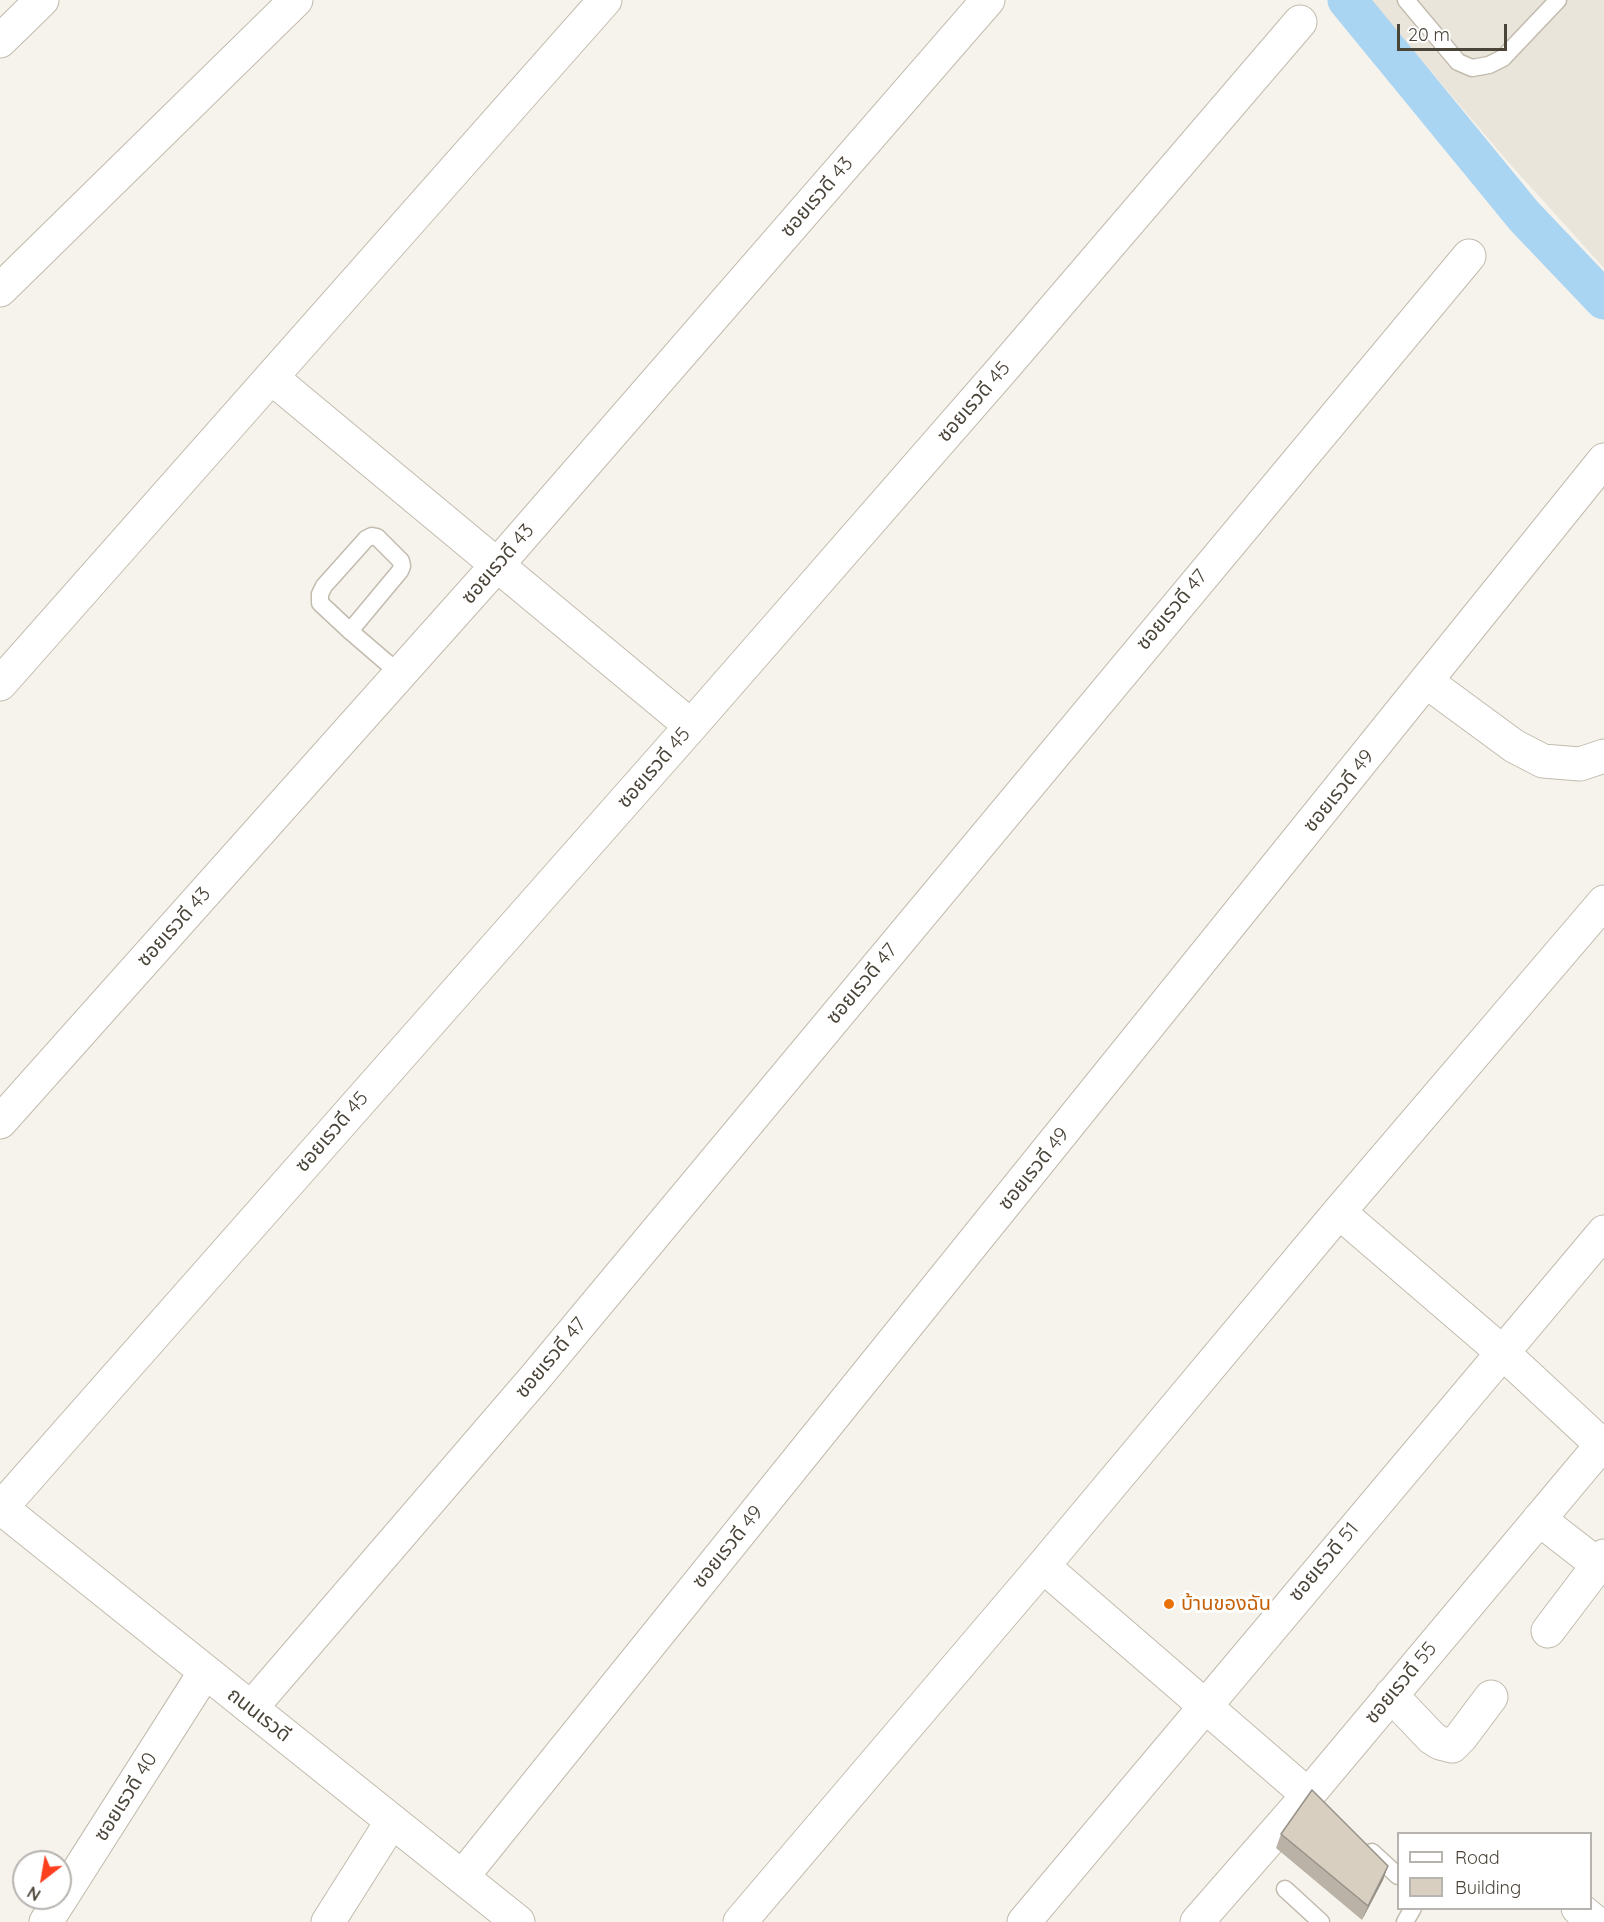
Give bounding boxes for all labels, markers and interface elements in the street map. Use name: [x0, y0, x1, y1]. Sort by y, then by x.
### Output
scale bar: [1400, 12, 1510, 50]
text: 20 m: [1408, 23, 1450, 46]
street label: ซอยเรวดี 43: [776, 152, 858, 242]
street label: ซอยเรวดี 45: [932, 357, 1016, 447]
street label: ซอยเรวดี 43: [457, 519, 539, 609]
street label: ซอยเรวดี 47: [1131, 565, 1213, 655]
street label: ซอยเรวดี 45: [612, 723, 696, 813]
street label: ซอยเรวดี 49: [1299, 745, 1379, 837]
street label: ซอยเรวดี 43: [132, 882, 216, 972]
street label: ซอยเรวดี 47: [821, 939, 903, 1029]
street label: ซอยเรวดี 45: [290, 1087, 374, 1177]
street label: ซอยเรวดี 49: [994, 1123, 1074, 1215]
street label: ซอยเรวดี 47: [510, 1313, 592, 1403]
street label: ซอยเรวดี 49: [688, 1501, 768, 1593]
street label: ซอยเรวดี 51: [1284, 1518, 1364, 1606]
place label: บ้านของฉัน: [1181, 1592, 1271, 1616]
marker: บ้านของฉัน: [1162, 1597, 1176, 1611]
street label: ซอยเรวดี 55: [1360, 1637, 1442, 1729]
street label: ถนนเรวดี: [222, 1683, 296, 1747]
street label: ซอยเรวดี 40: [89, 1748, 163, 1846]
legend: [1397, 1832, 1592, 1910]
text: Road: [1455, 1846, 1500, 1869]
north arrow: [12, 1850, 72, 1910]
text: Building: [1455, 1876, 1521, 1899]
text: N: [24, 1882, 44, 1905]

